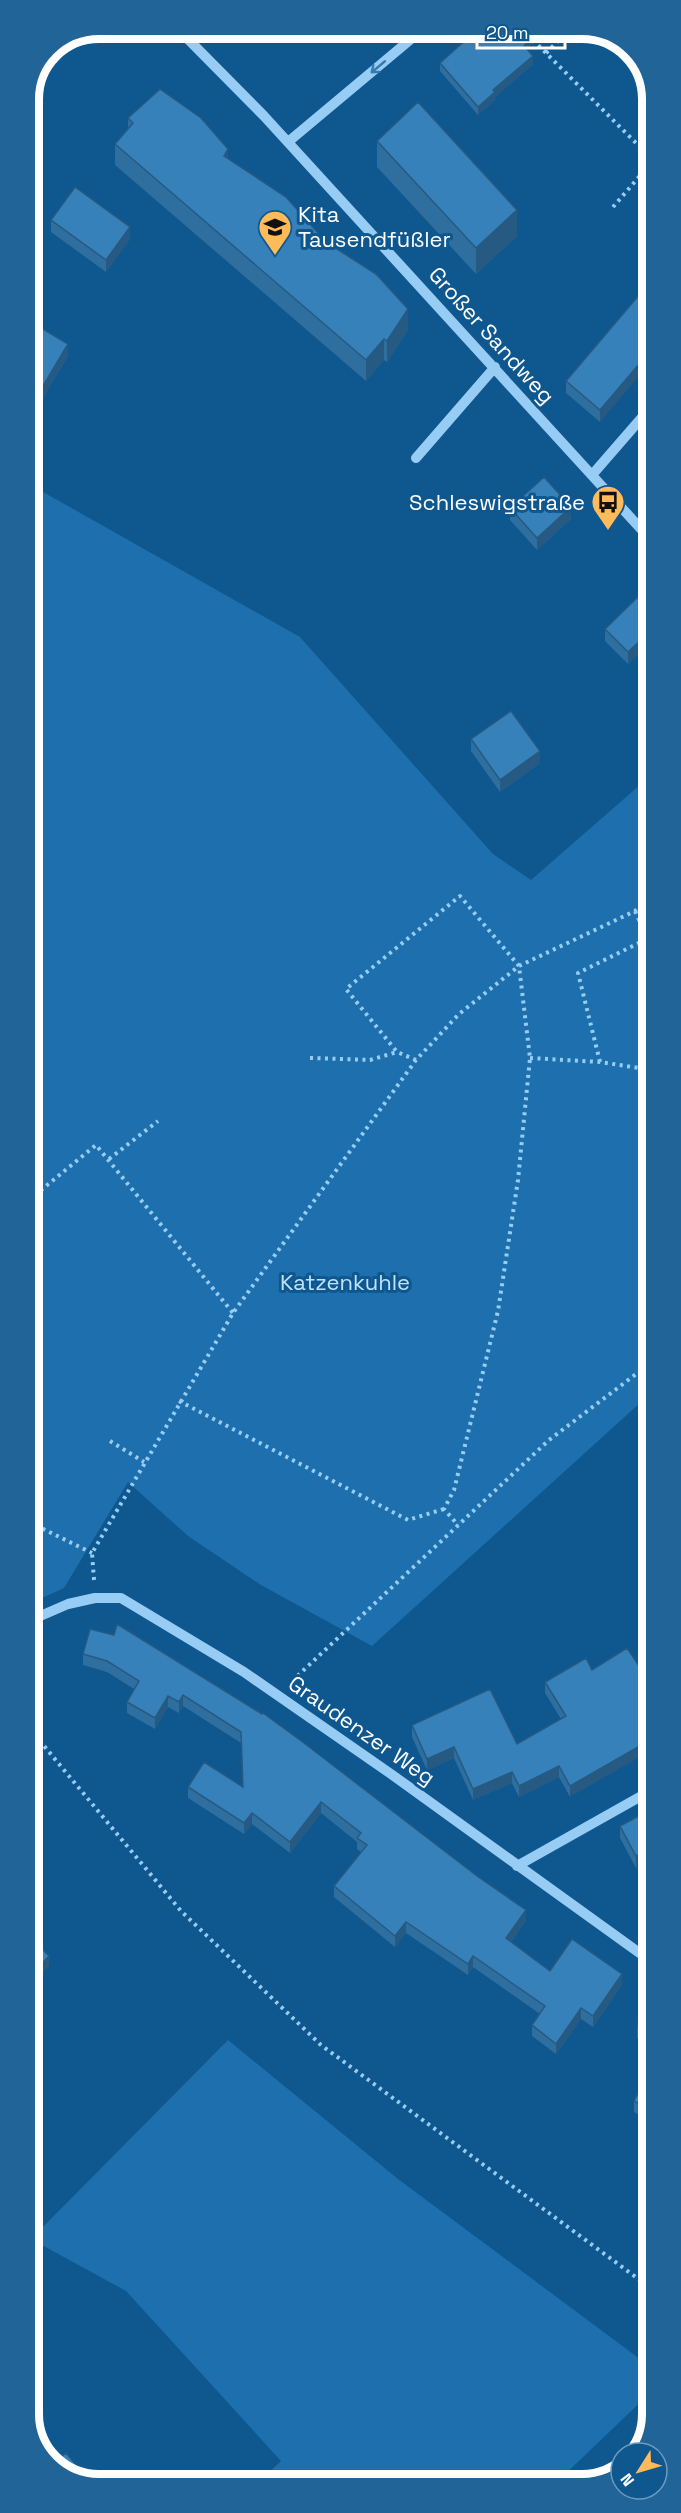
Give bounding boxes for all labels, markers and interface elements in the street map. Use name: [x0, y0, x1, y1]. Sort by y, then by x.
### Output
scale bar: [477, 12, 566, 50]
text: 20 m: [486, 21, 529, 44]
one-way arrow: [370, 60, 386, 73]
place label: Kita Tausendfüßler: [298, 200, 451, 253]
school or university icon: Kita Tausendfüßler: [257, 209, 293, 256]
street label: Großer Sandweg: [423, 261, 561, 409]
bus stop icon: Schleswigstraße: [590, 484, 626, 531]
place label: Schleswigstraße: [409, 488, 585, 516]
park label: Katzenkuhle: [280, 1268, 410, 1296]
street label: Graudenzer Weg: [283, 1669, 441, 1791]
north arrow: [609, 2441, 669, 2501]
text: N: [616, 2469, 639, 2490]

